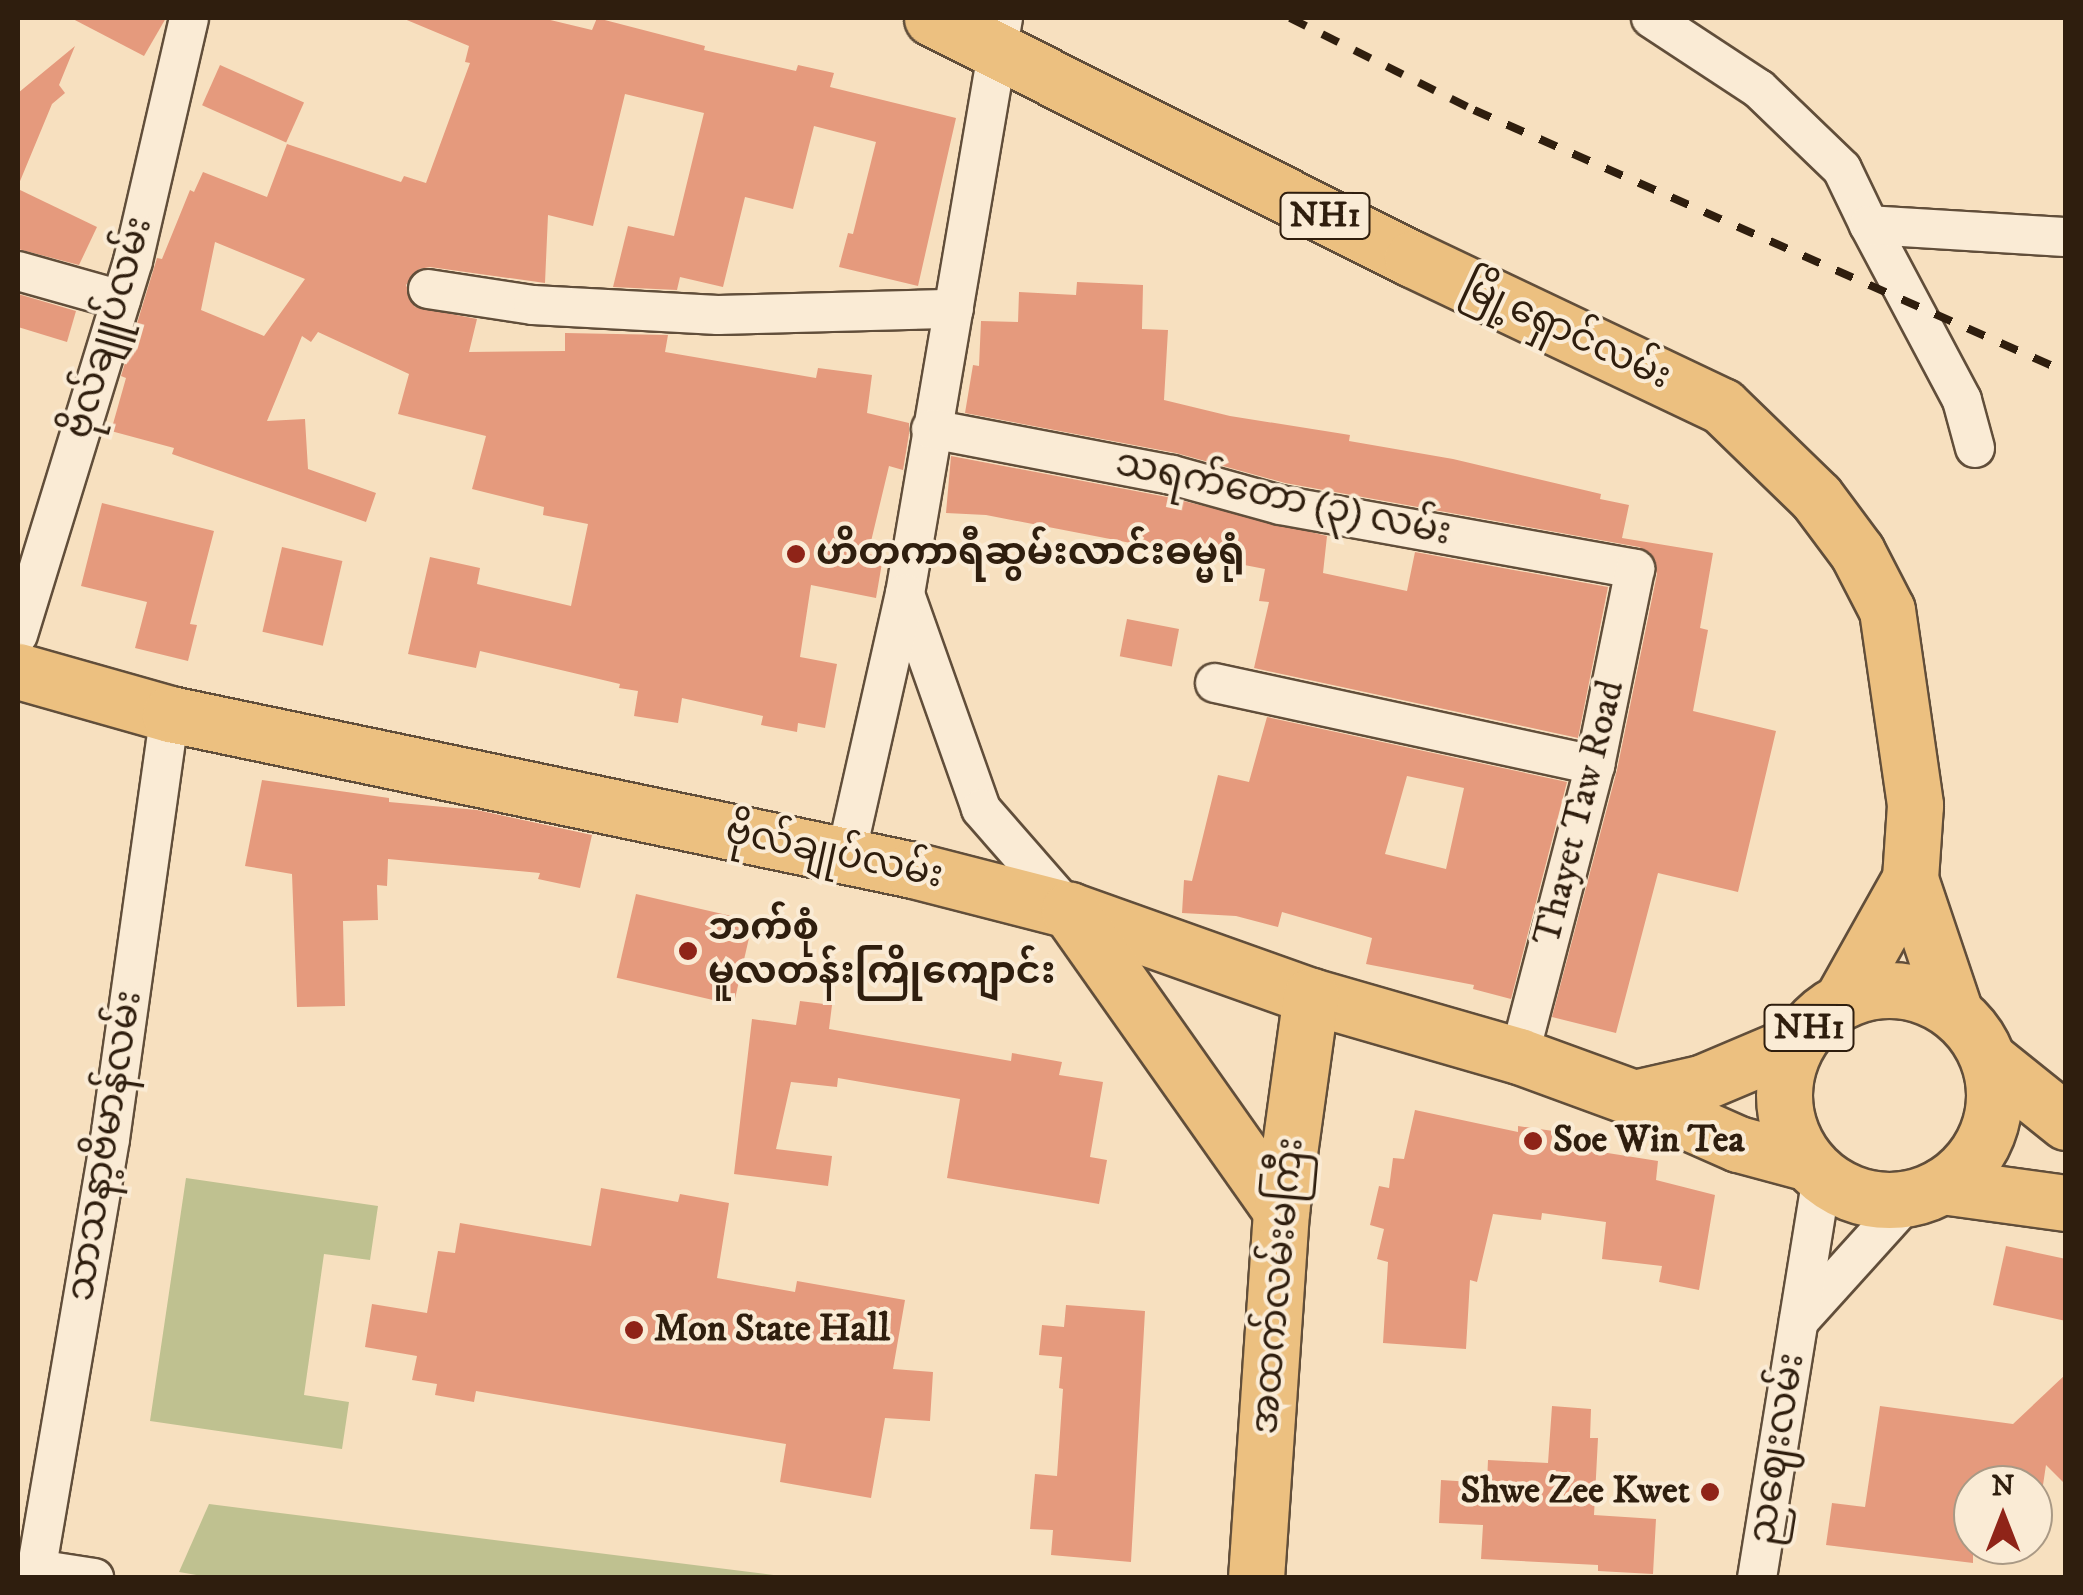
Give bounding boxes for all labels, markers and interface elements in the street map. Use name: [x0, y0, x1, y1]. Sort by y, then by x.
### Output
road number: NH1: [1278, 186, 1372, 246]
street label: ဗိုလ်ချူပ်လမ်း: [57, 212, 163, 444]
street label: မြို့ရှောင်လမ်း: [1454, 264, 1678, 400]
street label: သရက်တော (၃) လမ်း: [1111, 441, 1455, 557]
place label: ဟိတကာရီဆွမ်းလာင်းဓမ္မရုံ: [816, 531, 1245, 577]
marker: ဟိတကာရီဆွမ်းလာင်းဓမ္မရုံ: [785, 543, 807, 565]
street label: Thayet Taw Road: [1525, 676, 1635, 950]
street label: ဗိုလ်ချုပ်လမ်း: [721, 809, 947, 899]
place label: ဘက်စုံ မူလတန်းကြိုကျောင်း: [708, 906, 1055, 996]
marker: ဘက်စုံ မူလတန်းကြိုကျောင်း: [677, 940, 699, 962]
street label: သာသနာ့ဗိမာန်လမ်း: [59, 987, 153, 1305]
road number: NH1: [1762, 998, 1856, 1058]
place label: Soe Win Tea: [1553, 1118, 1745, 1164]
marker: Soe Win Tea: [1522, 1130, 1544, 1152]
street label: အထက်လမ်းမကြီး: [1243, 1136, 1315, 1436]
place label: Mon State Hall: [654, 1307, 890, 1353]
marker: Mon State Hall: [623, 1319, 645, 1341]
street label: ညဈေးလမ်း: [1740, 1350, 1816, 1548]
north arrow: [1953, 1465, 2053, 1565]
place label: Shwe Zee Kwet: [1460, 1469, 1690, 1515]
text: N: [1992, 1469, 2014, 1504]
marker: Shwe Zee Kwet: [1699, 1481, 1721, 1503]

